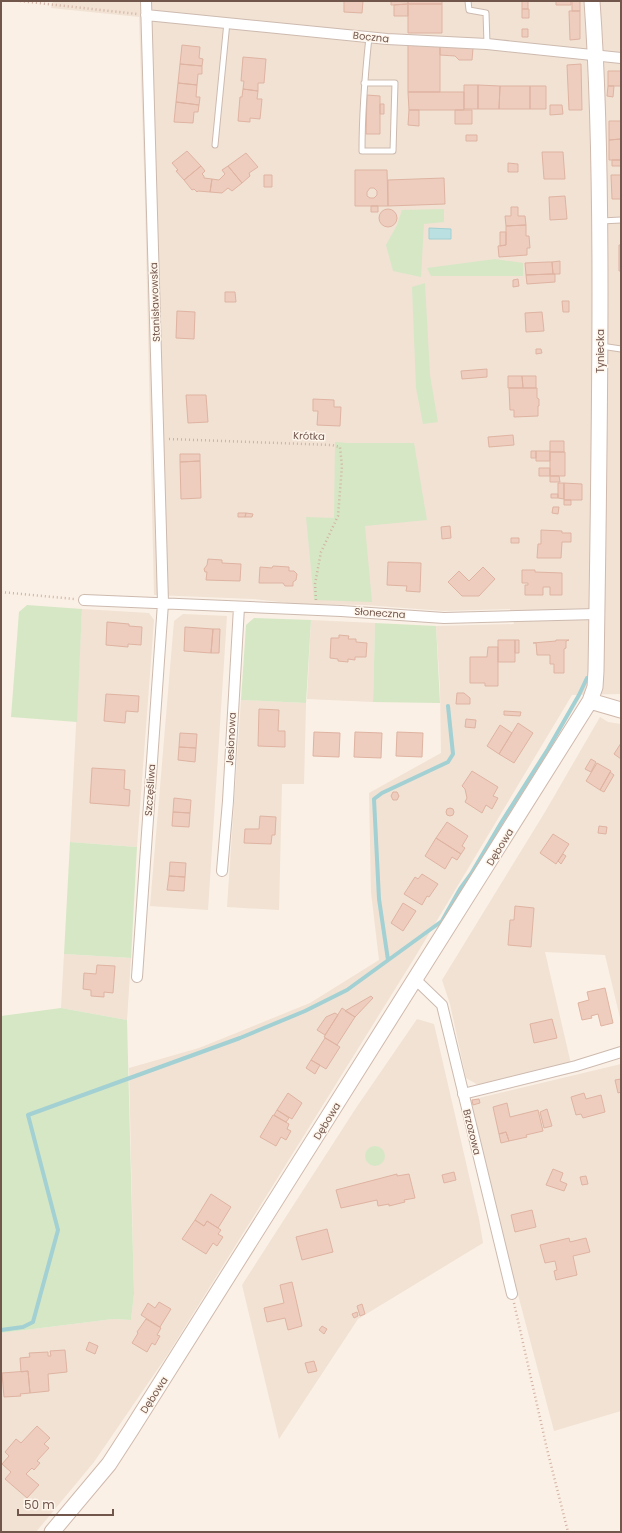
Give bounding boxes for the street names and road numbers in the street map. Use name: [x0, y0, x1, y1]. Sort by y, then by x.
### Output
street label: Boczna: [352, 28, 390, 46]
street label: Stanisławowska: [146, 262, 164, 342]
street label: Tyniecka: [593, 329, 608, 373]
street label: Krótka: [293, 428, 325, 444]
street label: Słoneczna: [354, 604, 406, 622]
street label: Jesionowa: [222, 712, 240, 766]
street label: Szczęśliwa: [141, 763, 159, 817]
street label: Dębowa: [483, 825, 517, 869]
street label: Dębowa: [310, 1099, 344, 1143]
street label: Brzozowa: [459, 1108, 485, 1156]
street label: Dębowa: [136, 1374, 172, 1416]

